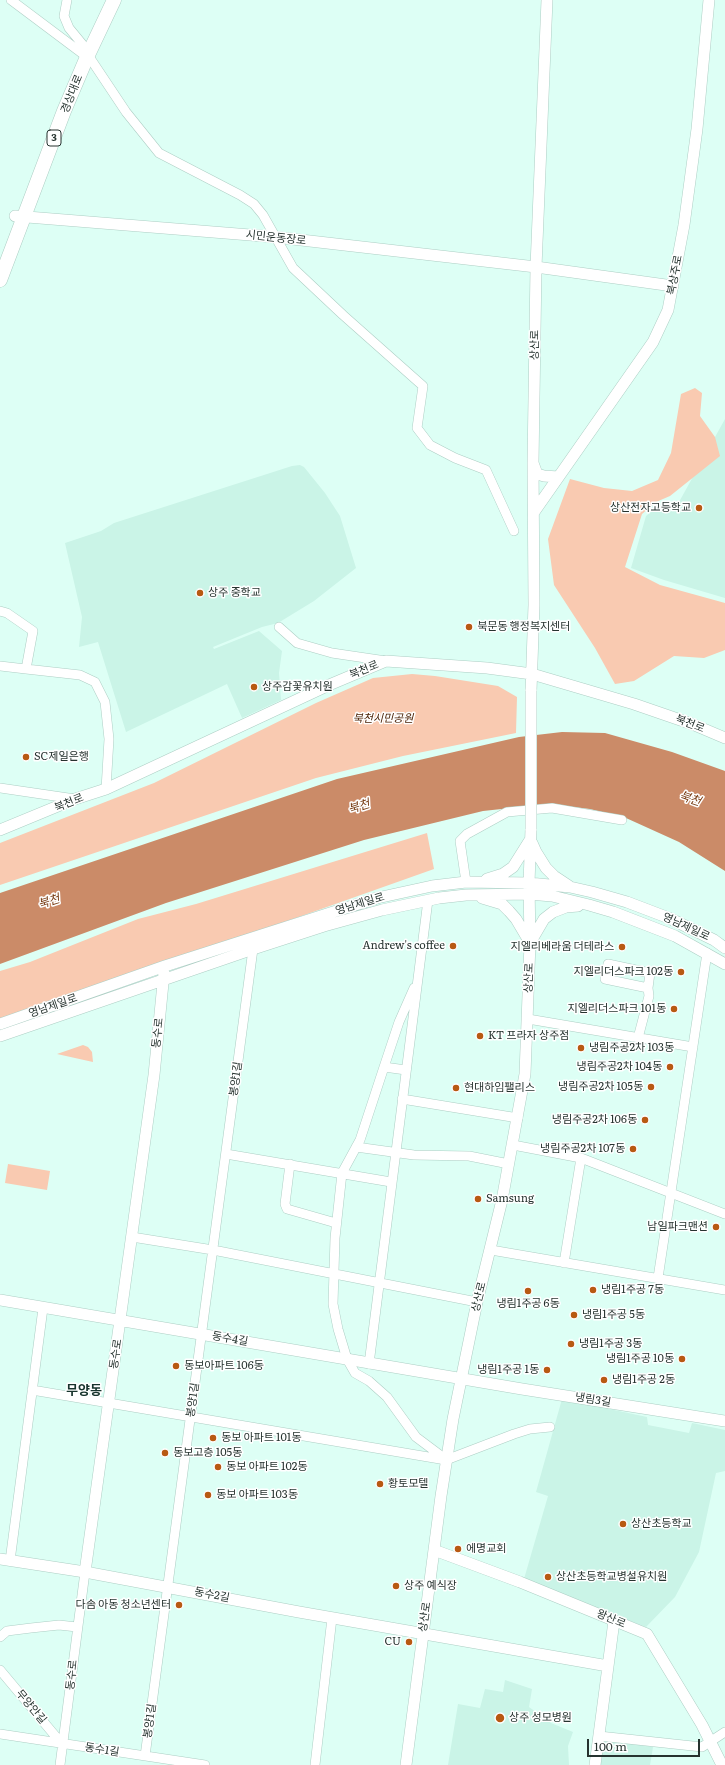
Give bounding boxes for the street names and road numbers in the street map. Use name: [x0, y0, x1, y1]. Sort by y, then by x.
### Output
street label: 경상대로: [58, 73, 86, 115]
road number: 3: [47, 130, 61, 146]
street label: 시민운동장로: [245, 228, 307, 248]
street label: 북상주로: [665, 254, 685, 296]
street label: 상산로: [528, 330, 542, 360]
street label: 북천로: [347, 658, 381, 682]
street label: 북천로: [673, 712, 707, 736]
street label: 북천로: [52, 791, 86, 815]
street label: 영남제일로: [334, 890, 386, 918]
street label: 영남제일로: [660, 910, 712, 944]
street label: 상산로: [522, 963, 536, 993]
street label: 영남제일로: [27, 992, 79, 1020]
street label: 동수로: [150, 1017, 166, 1049]
street label: 봉양1길: [227, 1061, 245, 1097]
street label: 상산로: [469, 1281, 489, 1313]
street label: 동수4길: [211, 1329, 249, 1349]
street label: 동수로: [107, 1338, 125, 1370]
street label: 봉양1길: [184, 1382, 202, 1418]
street label: 냉림3길: [574, 1391, 612, 1409]
street label: 동수2길: [193, 1585, 231, 1605]
street label: 상산로: [416, 1601, 434, 1633]
street label: 왕산로: [594, 1607, 628, 1631]
street label: 동수로: [64, 1659, 80, 1691]
street label: 무양안길: [13, 1687, 49, 1727]
street label: 봉양1길: [141, 1703, 159, 1739]
street label: 동수1길: [84, 1741, 120, 1759]

